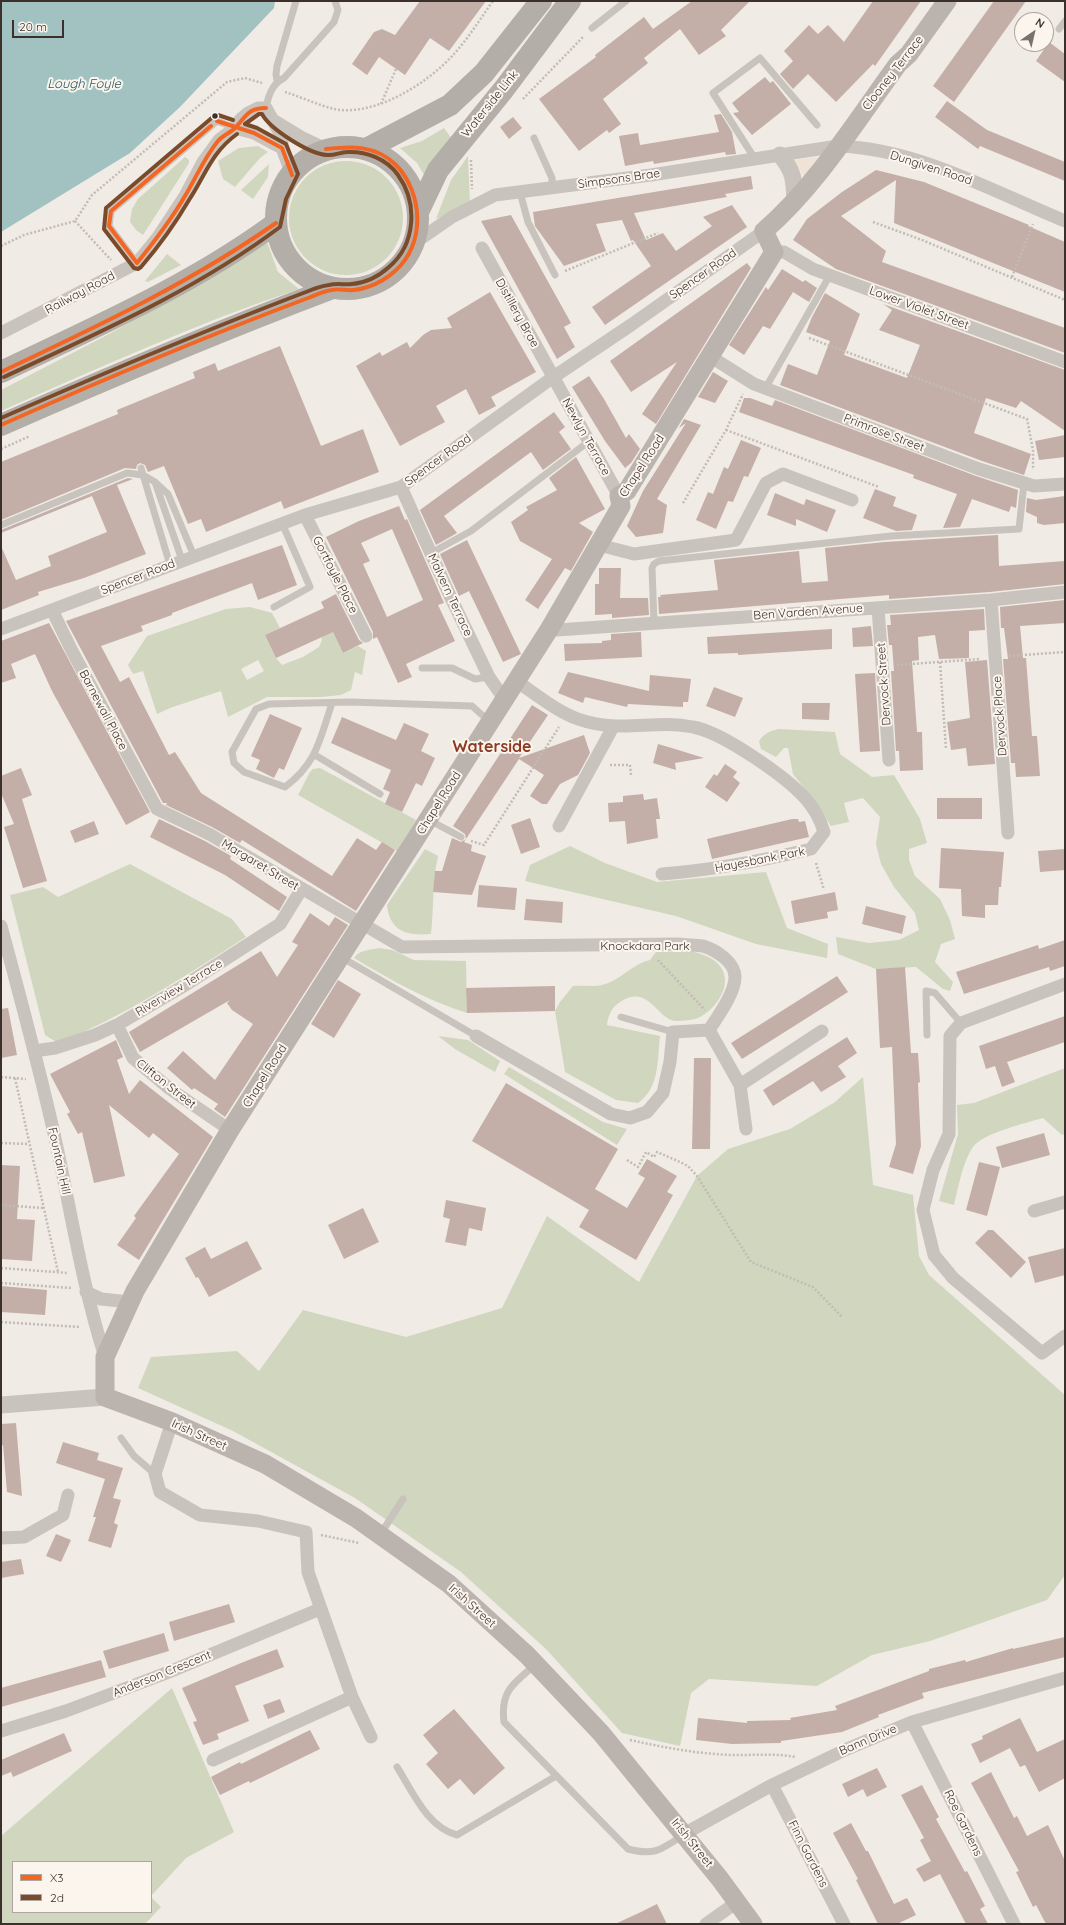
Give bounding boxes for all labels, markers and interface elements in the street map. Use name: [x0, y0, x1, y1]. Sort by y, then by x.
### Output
scale bar: [14, 12, 66, 38]
north arrow: [1014, 12, 1054, 52]
text: N: [1033, 15, 1047, 31]
text: 20 m: [19, 19, 47, 34]
street label: Clooney Terrace: [859, 33, 927, 113]
street label: Waterside Link: [459, 68, 521, 140]
water label: Lough Foyle: [47, 76, 121, 92]
unlabelled marker: [210, 111, 220, 121]
street label: Dungiven Road: [888, 148, 974, 188]
street label: Simpsons Brae: [577, 166, 661, 192]
street label: Spencer Road: [667, 246, 739, 302]
street label: Railway Road: [43, 269, 117, 317]
street label: Distillery Brae: [492, 276, 542, 350]
street label: Lower Violet Street: [867, 283, 971, 333]
street label: Newlyn Terrace: [559, 396, 613, 478]
street label: Primrose Street: [842, 411, 926, 455]
street label: Spencer Road: [402, 431, 474, 489]
street label: Chapel Road: [616, 432, 668, 500]
street label: Gortfoyle Place: [309, 534, 361, 616]
street label: Malvern Terrace: [425, 551, 475, 639]
street label: Spencer Road: [99, 556, 177, 598]
street label: Ben Varden Avenue: [753, 601, 863, 623]
street label: Dervock Street: [874, 642, 894, 726]
street label: Barnewall Place: [76, 667, 130, 753]
street label: Dervock Place: [990, 675, 1010, 757]
district label: Waterside: [453, 737, 531, 757]
street label: Chapel Road: [414, 769, 464, 837]
street label: Margaret Street: [219, 836, 301, 894]
street label: Hayesbank Park: [714, 844, 806, 876]
street label: Knockdara Park: [600, 939, 690, 953]
street label: Riverview Terrace: [133, 956, 225, 1020]
street label: Chapel Road: [240, 1042, 290, 1110]
street label: Clifton Street: [133, 1056, 199, 1112]
street label: Fountain Hill: [45, 1126, 73, 1196]
street label: Irish Street: [169, 1416, 229, 1454]
street label: Irish Street: [445, 1581, 499, 1631]
street label: Anderson Crescent: [111, 1648, 213, 1700]
street label: Bann Drive: [837, 1721, 899, 1759]
street label: Roe Gardens: [941, 1787, 985, 1859]
street label: Irish Street: [668, 1816, 716, 1870]
street label: Finn Gardens: [785, 1818, 831, 1890]
legend: [12, 1861, 152, 1913]
text: X3: [50, 1870, 64, 1885]
text: 2d: [50, 1890, 64, 1905]

